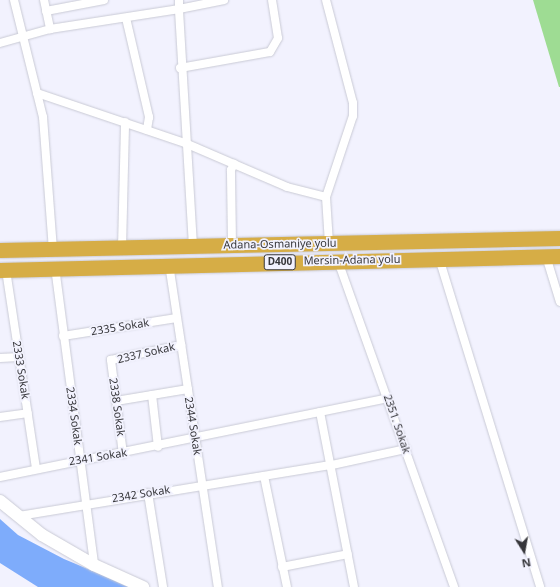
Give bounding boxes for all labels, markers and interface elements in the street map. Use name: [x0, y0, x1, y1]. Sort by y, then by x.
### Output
street label: Adana-Osmaniye yolu: [223, 236, 337, 252]
street label: Mersin-Adana yolu: [303, 253, 401, 267]
road number: D400: [263, 254, 297, 270]
street label: 2335 Sokak: [90, 316, 150, 338]
street label: 2333 Sokak: [10, 340, 32, 400]
street label: 2337 Sokak: [116, 340, 176, 366]
street label: 2338 Sokak: [106, 377, 128, 437]
street label: 2334 Sokak: [63, 386, 85, 446]
street label: 2351. Sokak: [381, 393, 413, 455]
street label: 2344 Sokak: [182, 396, 204, 456]
street label: 2341 Sokak: [68, 446, 128, 468]
street label: 2342 Sokak: [111, 483, 171, 505]
north arrow: [504, 531, 544, 571]
text: N: [521, 555, 532, 571]

